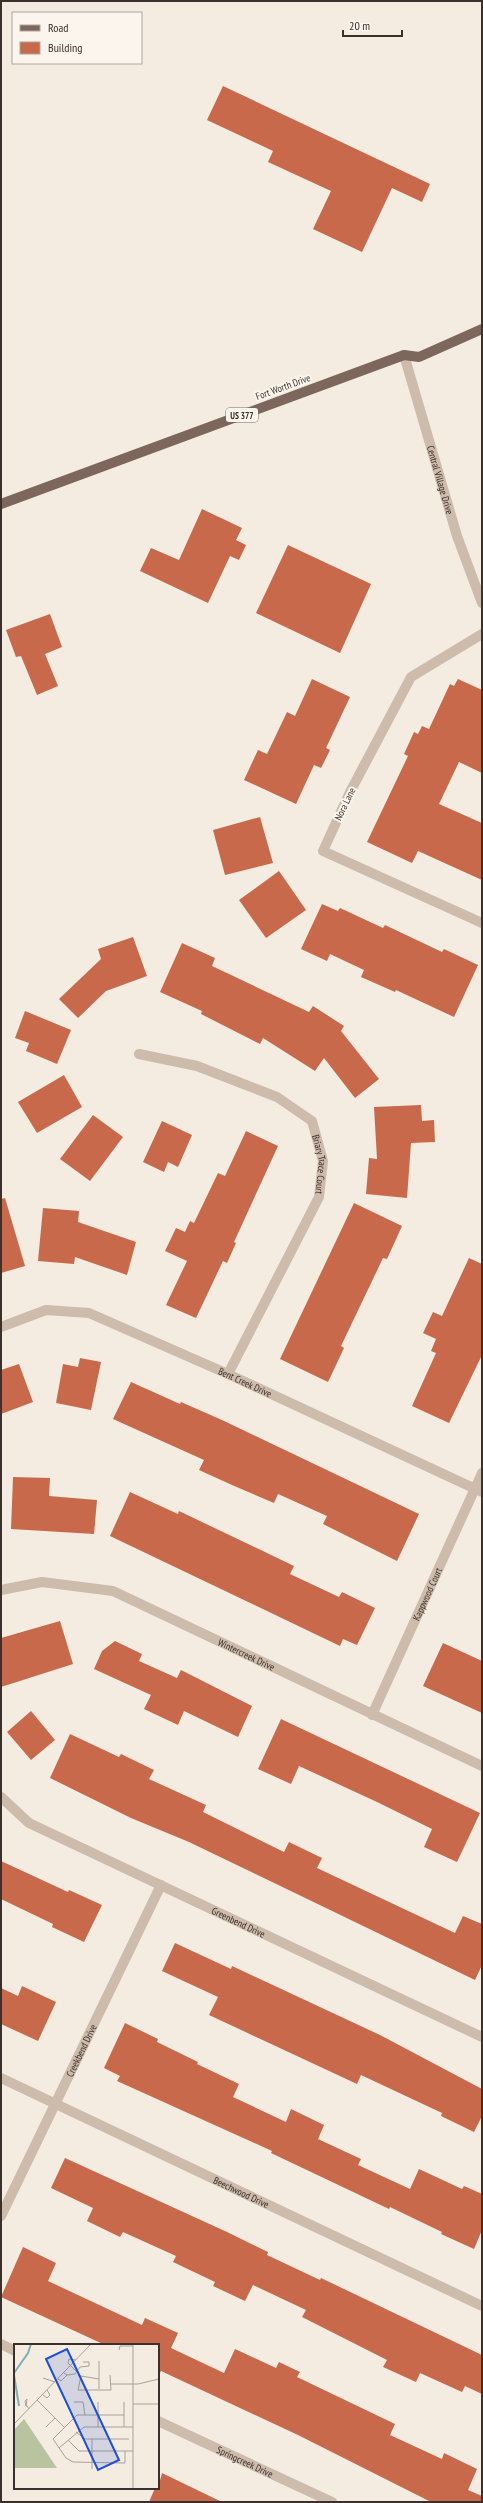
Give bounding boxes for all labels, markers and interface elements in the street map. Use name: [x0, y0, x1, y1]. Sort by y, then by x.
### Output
legend: [12, 12, 142, 64]
scale bar: [343, 12, 402, 38]
text: 20 m: [349, 18, 370, 33]
text: Road: [48, 20, 68, 35]
text: Building: [48, 40, 83, 55]
street label: Fort Worth Drive: [254, 371, 312, 403]
road number: US 377: [226, 408, 258, 422]
street label: Central Village Drive: [424, 444, 457, 516]
street label: Nora Lane: [331, 785, 359, 823]
street label: Briary Trace Court: [310, 1133, 330, 1195]
street label: Bent Creek Drive: [216, 1364, 274, 1400]
street label: Kappwood Court: [409, 1565, 445, 1623]
street label: Wintercreek Drive: [216, 1635, 277, 1673]
street label: Greenbend Drive: [210, 1904, 267, 1940]
street label: Creekbend Drive: [63, 2022, 99, 2079]
street label: Beechwood Drive: [211, 2173, 271, 2211]
inset map: [14, 2344, 159, 2489]
street label: Springcreek Drive: [215, 2443, 275, 2480]

